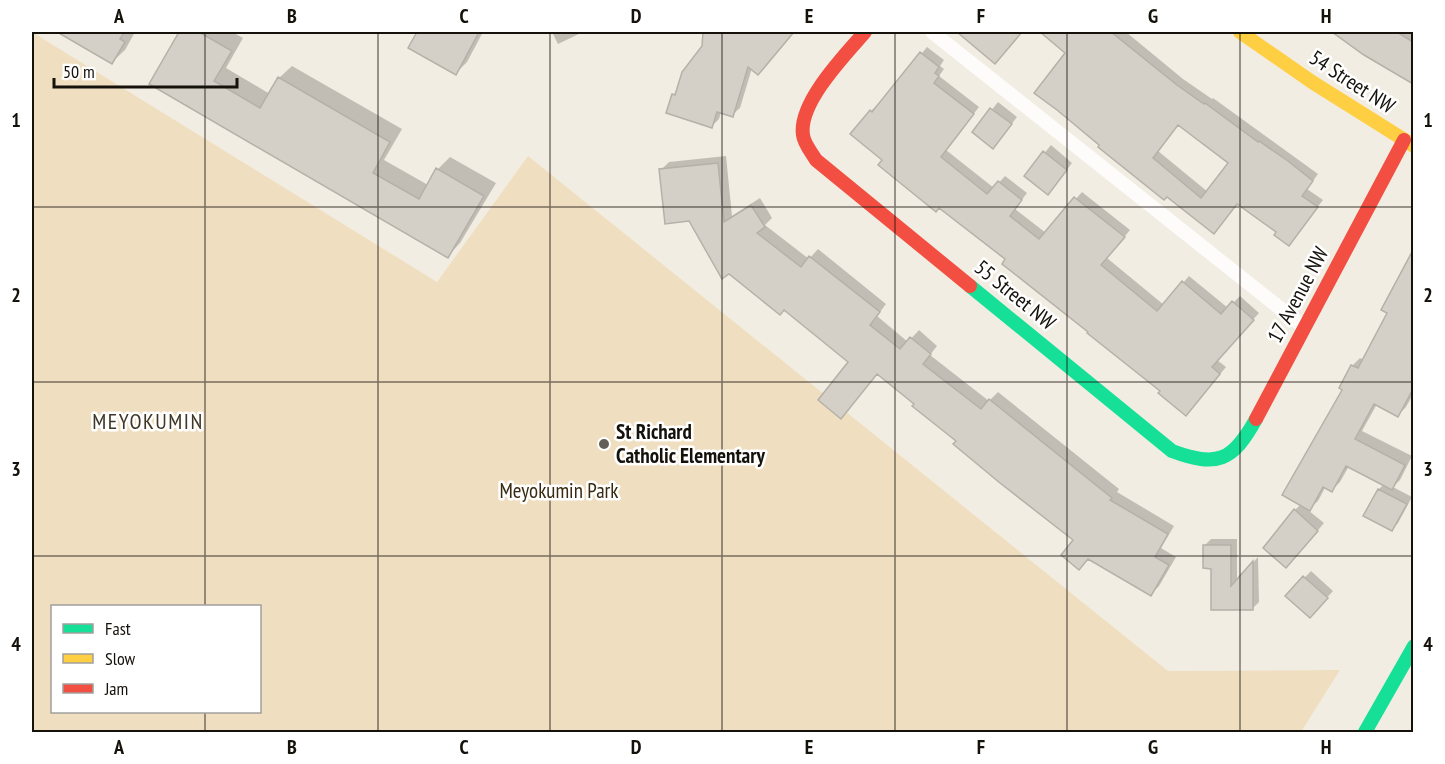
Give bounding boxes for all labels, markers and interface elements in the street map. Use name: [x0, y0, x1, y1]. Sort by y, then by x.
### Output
text: A: [113, 3, 125, 29]
text: B: [287, 3, 297, 29]
text: C: [459, 3, 469, 29]
text: D: [631, 3, 642, 29]
text: E: [805, 3, 813, 29]
text: F: [977, 3, 985, 29]
text: G: [1148, 3, 1158, 29]
text: H: [1321, 3, 1331, 29]
street label: 54 Street NW: [1304, 44, 1400, 119]
scale bar: [54, 51, 237, 89]
text: 50 m: [63, 60, 95, 83]
text: 1: [11, 107, 21, 133]
text: 1: [1423, 107, 1433, 133]
street label: 17 Avenue NW: [1261, 242, 1334, 347]
street label: 55 Street NW: [969, 254, 1061, 336]
text: 2: [11, 282, 21, 308]
text: 2: [1423, 282, 1433, 308]
district label: MEYOKUMIN: [92, 407, 204, 435]
place label: St Richard Catholic Elementary: [616, 418, 765, 469]
marker: St Richard Catholic Elementary: [597, 437, 611, 451]
text: 3: [11, 456, 21, 482]
text: 3: [1423, 456, 1433, 482]
park label: Meyokumin Park: [499, 477, 619, 504]
legend: [51, 605, 261, 713]
text: Fast: [105, 617, 131, 640]
text: 4: [11, 631, 21, 657]
text: 4: [1423, 631, 1433, 657]
text: Slow: [105, 647, 136, 670]
text: Jam: [104, 677, 128, 700]
text: A: [113, 734, 125, 760]
text: B: [287, 734, 297, 760]
text: C: [459, 734, 469, 760]
text: D: [631, 734, 642, 760]
text: E: [805, 734, 813, 760]
text: F: [977, 734, 985, 760]
text: G: [1148, 734, 1158, 760]
text: H: [1321, 734, 1331, 760]

